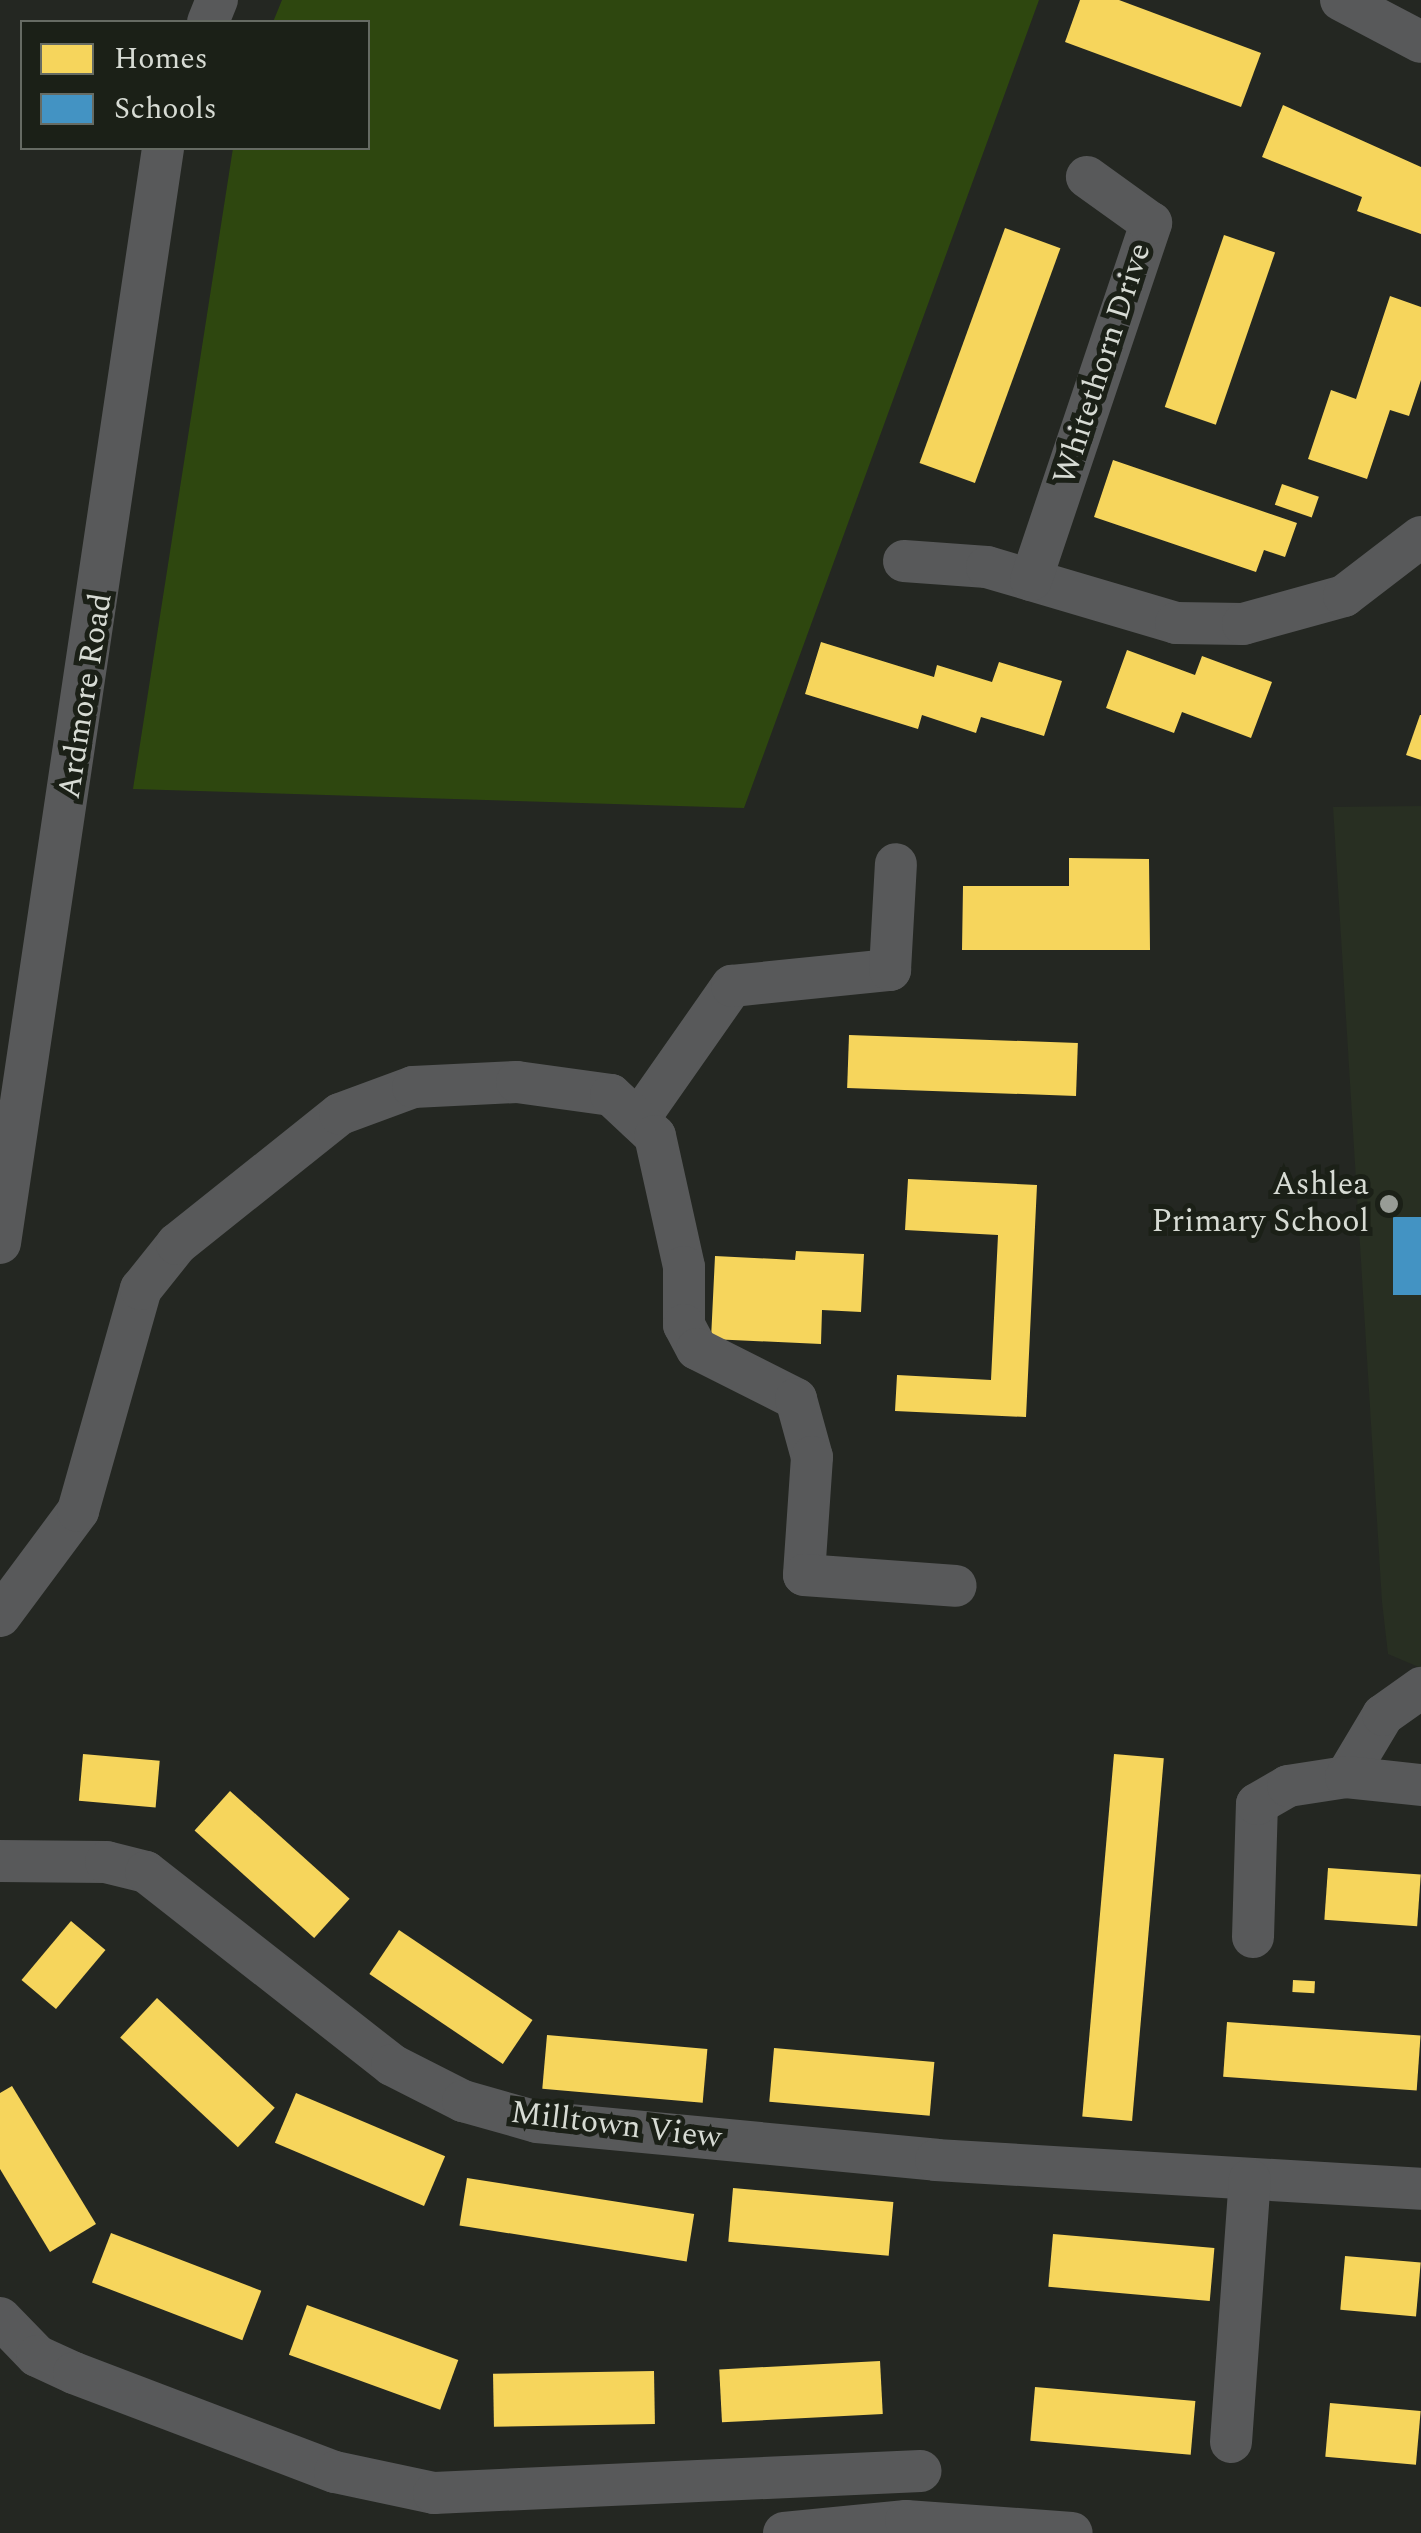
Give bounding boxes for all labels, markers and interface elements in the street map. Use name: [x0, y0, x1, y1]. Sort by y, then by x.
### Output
legend: [20, 20, 370, 150]
text: Homes: [114, 36, 208, 82]
text: Schools: [114, 86, 217, 132]
street label: Whitethorn Drive: [1046, 238, 1160, 490]
street label: Ardmore Road: [51, 590, 121, 802]
place label: Ashlea Primary School: [1151, 1167, 1369, 1242]
marker: Ashlea Primary School: [1378, 1193, 1400, 1215]
street label: Milltown View: [508, 2094, 724, 2158]

